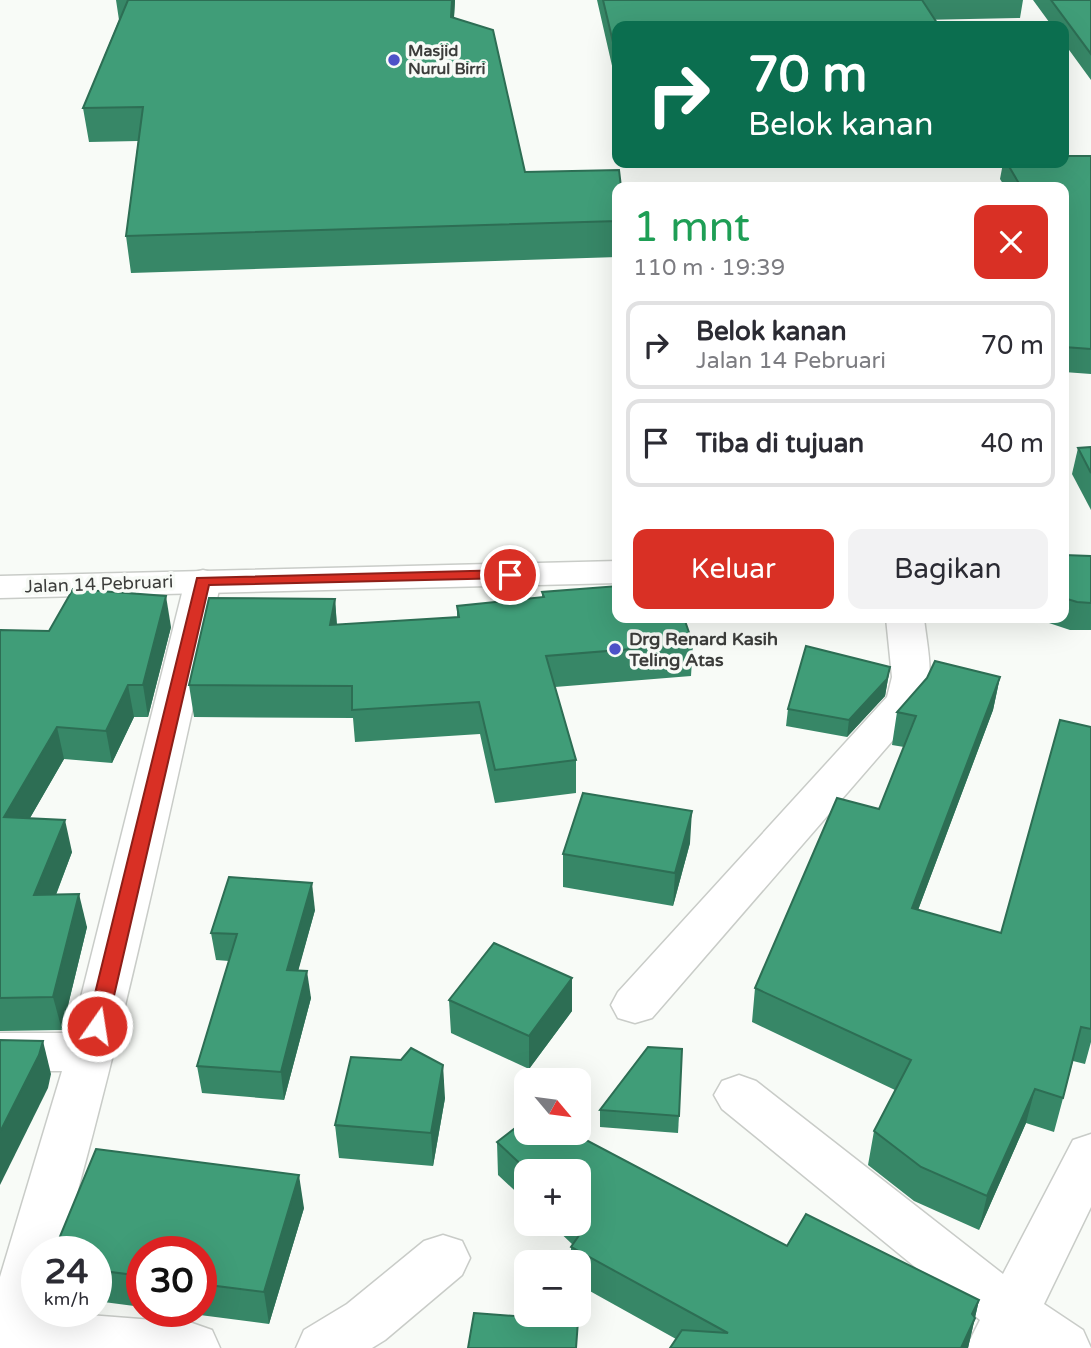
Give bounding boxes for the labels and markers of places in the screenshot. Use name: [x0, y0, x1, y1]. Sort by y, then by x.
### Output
place label: Masjid Nurul Birri: [408, 41, 486, 79]
marker: Masjid Nurul Birri: [386, 52, 402, 68]
pin: [480, 545, 540, 605]
place label: Drg Renard Kasih Teling Atas: [628, 628, 778, 671]
marker: Drg Renard Kasih Teling Atas: [607, 641, 623, 657]

